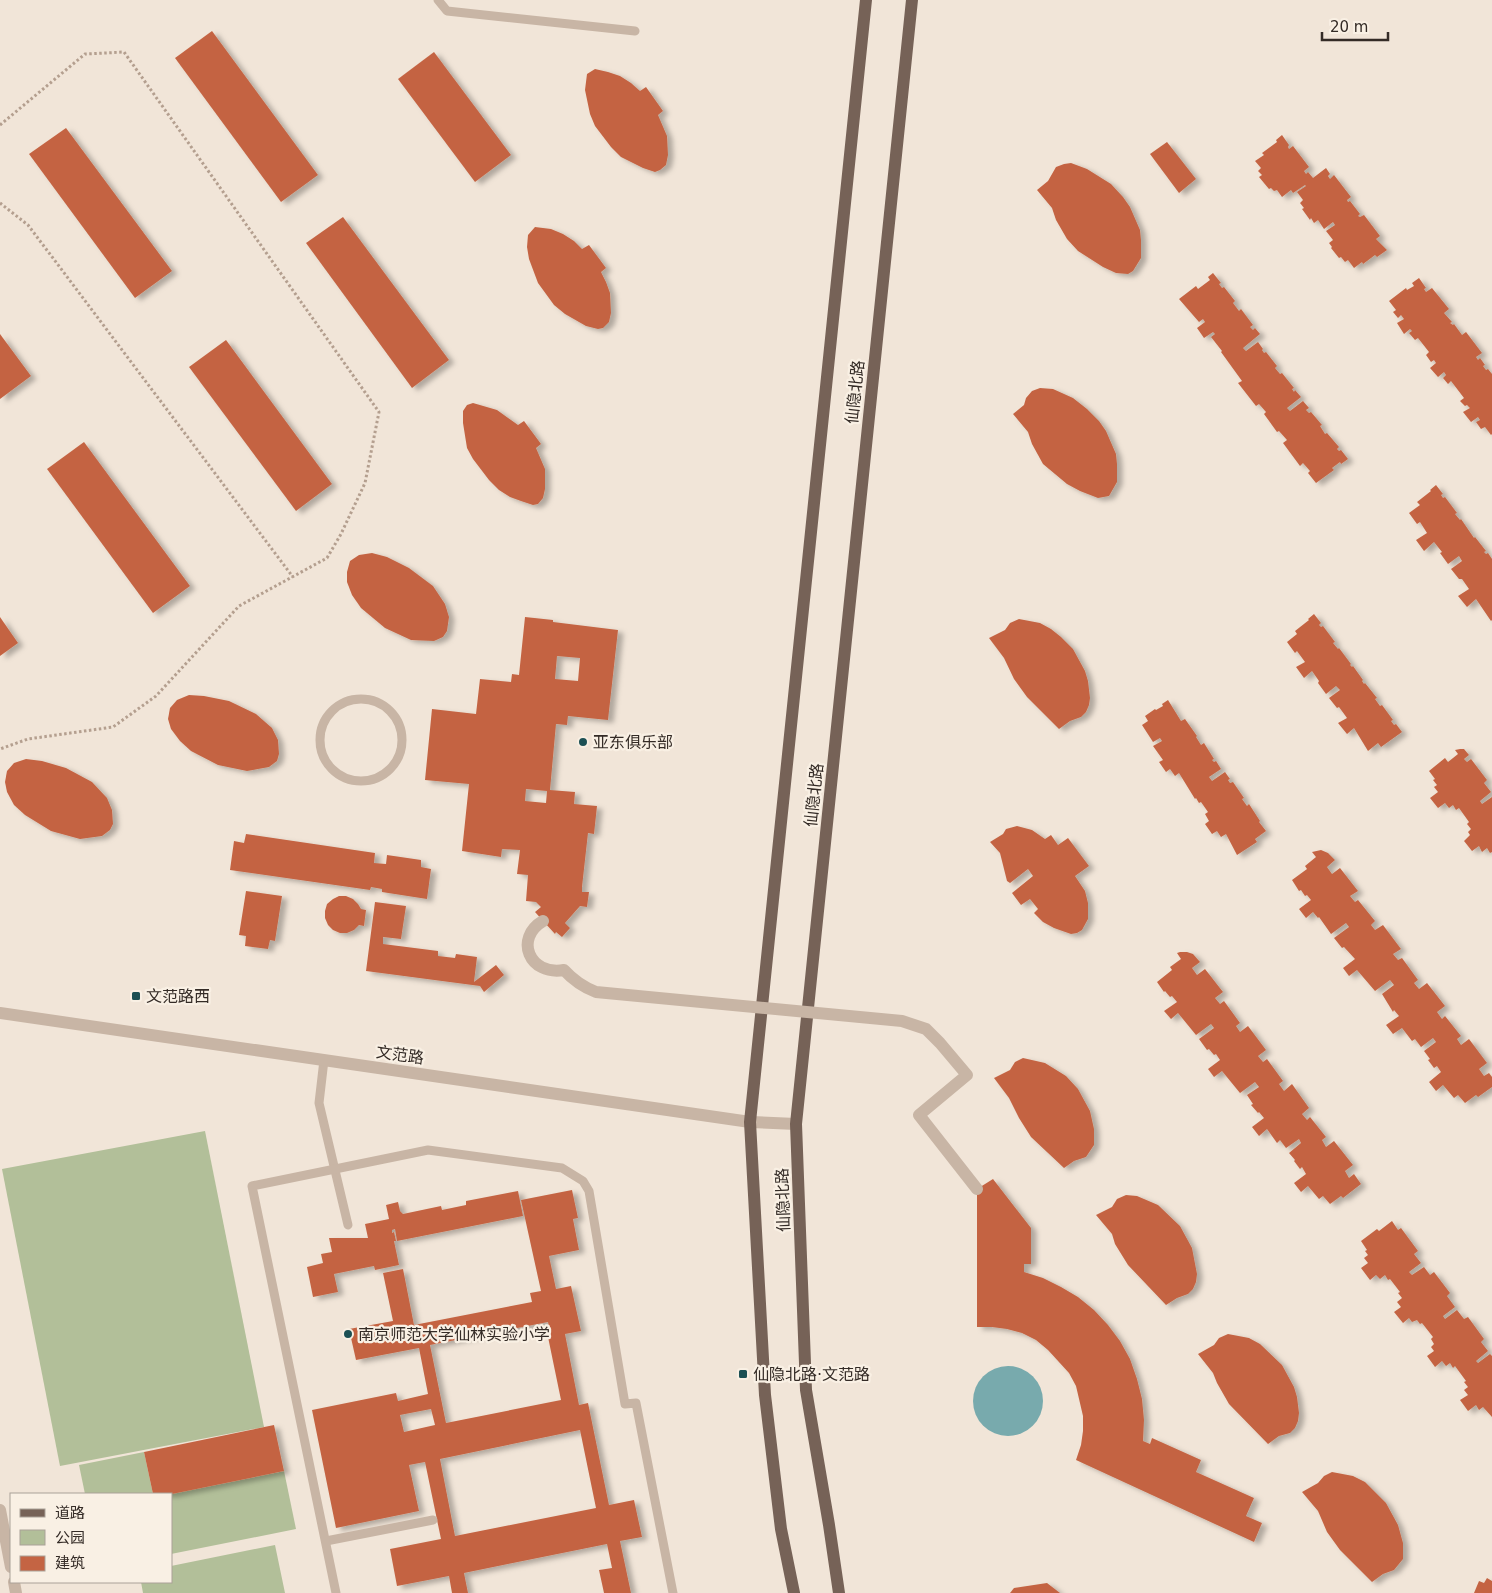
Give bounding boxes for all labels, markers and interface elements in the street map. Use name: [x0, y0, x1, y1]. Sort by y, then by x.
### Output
scale bar: [1322, 10, 1388, 42]
text: 20 m: [1330, 18, 1368, 36]
street label: 仙隐北路: [842, 359, 868, 425]
place label: 亚东俱乐部: [593, 733, 673, 752]
marker: 亚东俱乐部: [577, 736, 589, 748]
street label: 仙隐北路: [801, 762, 827, 828]
place label: 文范路西: [146, 987, 210, 1006]
marker: 文范路西: [130, 990, 142, 1002]
street label: 文范路: [375, 1042, 425, 1068]
street label: 仙隐北路: [772, 1168, 794, 1232]
place label: 南京师范大学仙林实验小学: [358, 1325, 550, 1344]
marker: 南京师范大学仙林实验小学: [342, 1328, 354, 1340]
place label: 仙隐北路·文范路: [753, 1365, 870, 1384]
marker: 仙隐北路·文范路: [737, 1368, 749, 1380]
legend: [10, 1493, 172, 1583]
text: 道路: [55, 1504, 85, 1522]
text: 公园: [55, 1529, 85, 1547]
text: 建筑: [55, 1554, 85, 1572]

